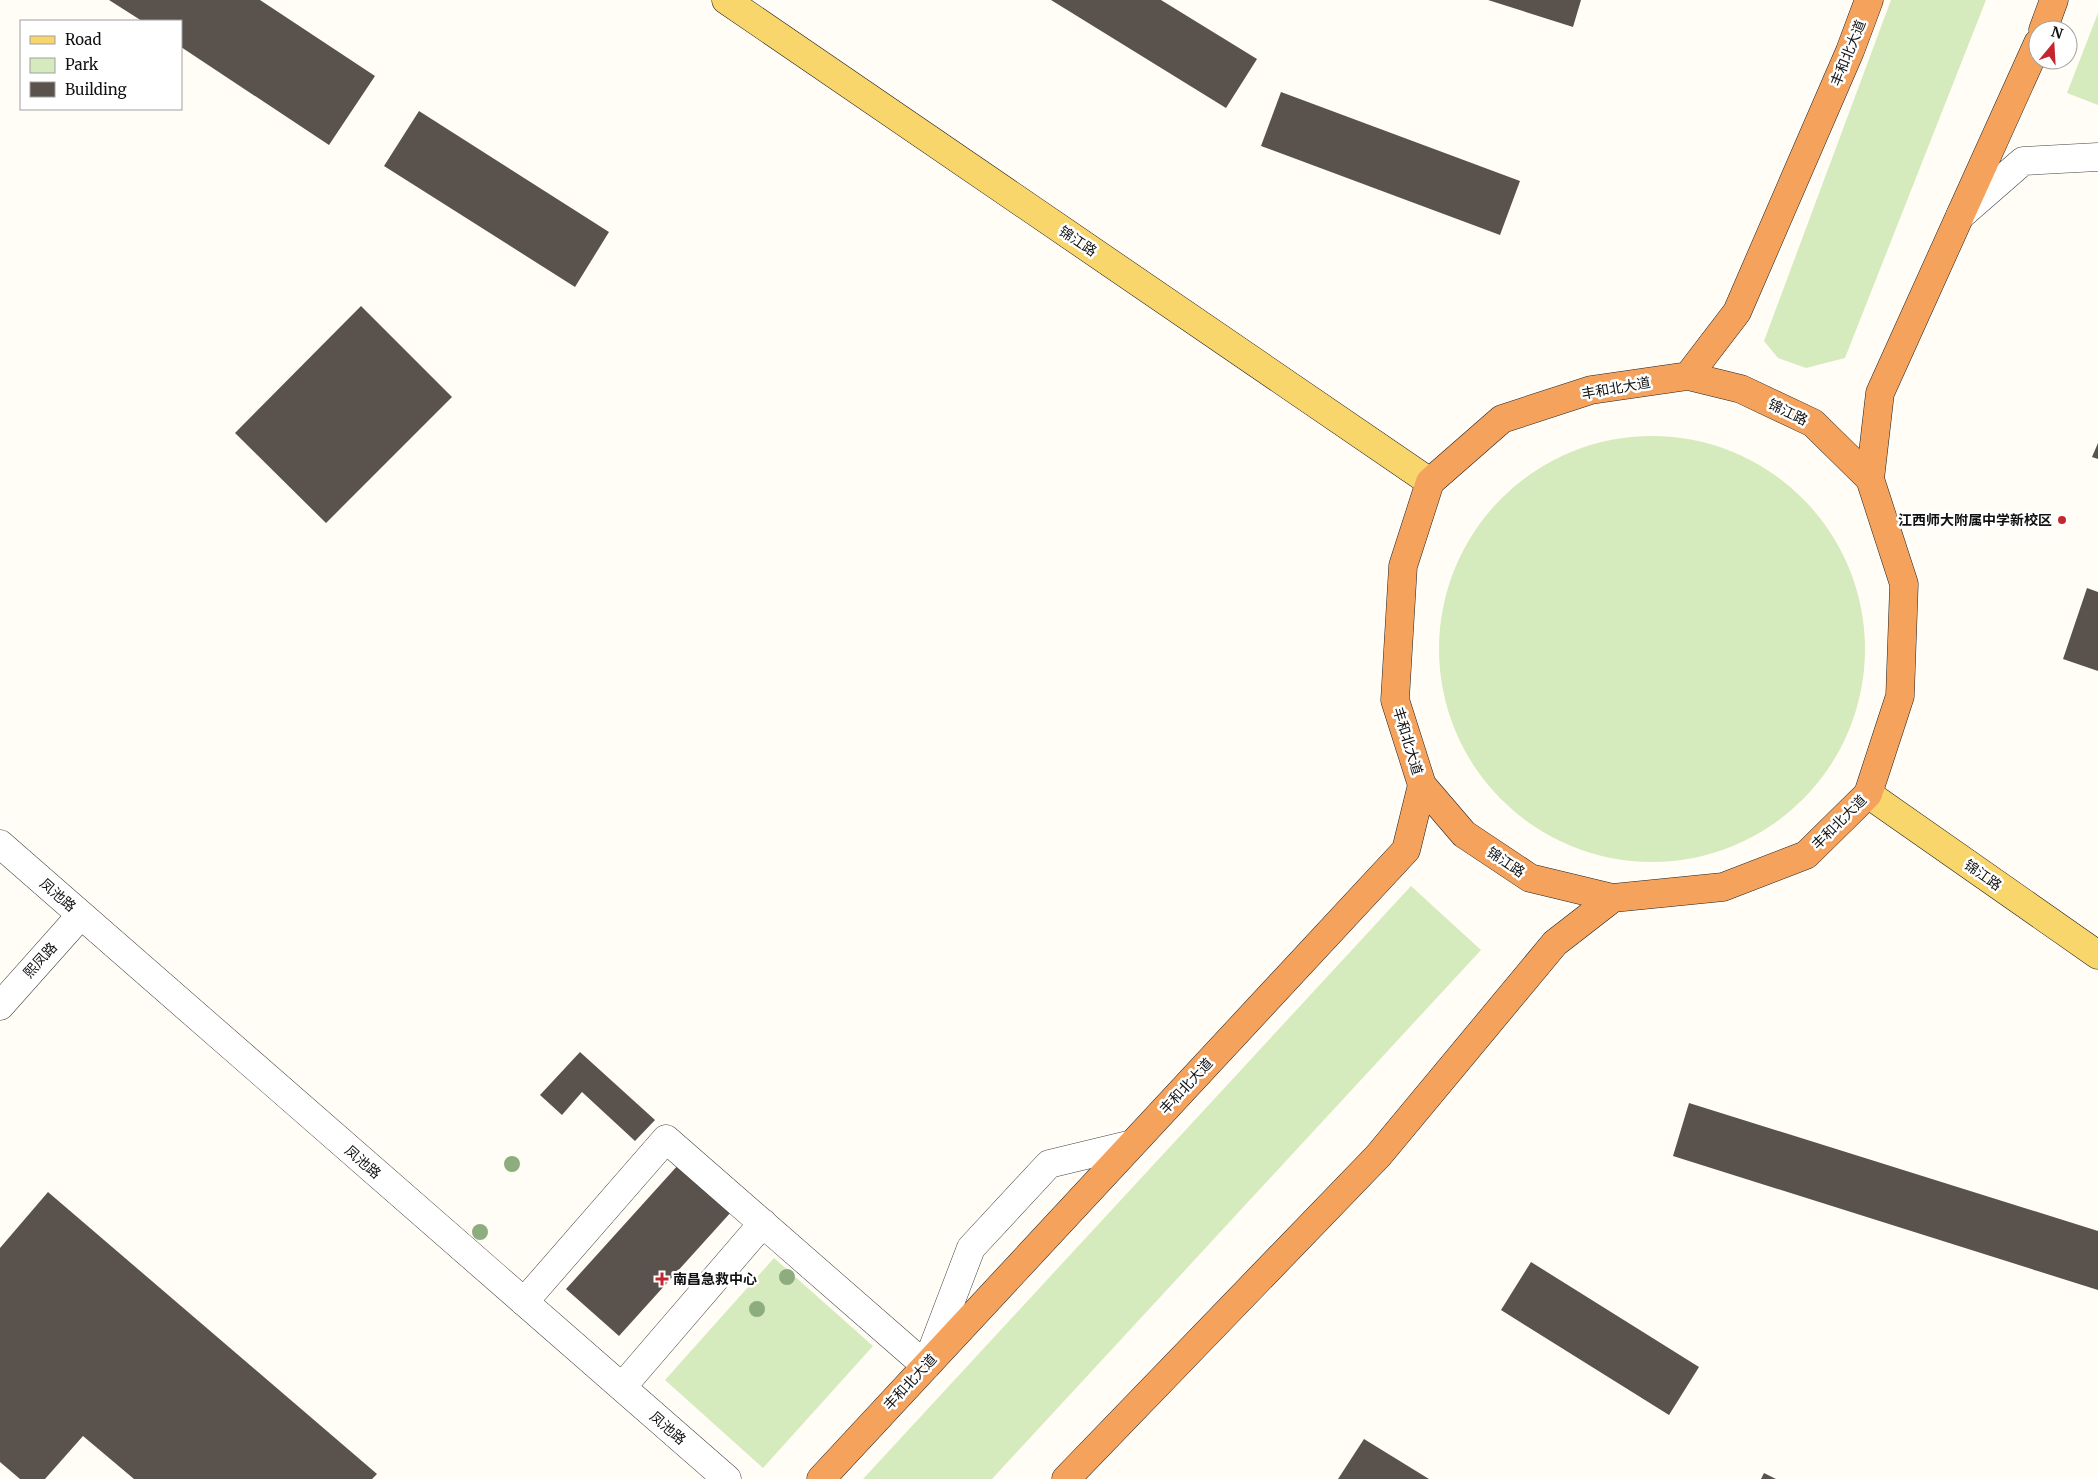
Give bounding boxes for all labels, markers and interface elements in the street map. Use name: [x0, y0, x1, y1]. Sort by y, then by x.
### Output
street label: 丰和北大道: [1827, 17, 1869, 89]
legend: [20, 20, 182, 110]
north arrow: [2028, 20, 2078, 70]
text: N: [2049, 22, 2065, 43]
text: Road: [65, 30, 101, 49]
text: Park: [65, 55, 99, 74]
text: Building: [65, 80, 127, 99]
street label: 锦江路: [1056, 222, 1100, 260]
street label: 丰和北大道: [1580, 373, 1652, 403]
street label: 锦江路: [1765, 395, 1811, 429]
place label: 江西师大附属中学新校区: [1898, 511, 2052, 529]
marker: 江西师大附属中学新校区: [2056, 514, 2068, 526]
street label: 丰和北大道: [1389, 705, 1427, 777]
street label: 丰和北大道: [1808, 791, 1870, 853]
street label: 锦江路: [1484, 843, 1528, 881]
street label: 锦江路: [1961, 856, 2005, 894]
street label: 凤池路: [36, 874, 80, 916]
street label: 熙凤路: [19, 938, 61, 982]
street label: 丰和北大道: [1156, 1054, 1216, 1118]
street label: 凤池路: [341, 1141, 385, 1183]
place label: 南昌急救中心: [673, 1270, 757, 1288]
marker: 南昌急救中心: [655, 1272, 669, 1286]
street label: 丰和北大道: [880, 1350, 940, 1414]
street label: 凤池路: [646, 1407, 690, 1449]

